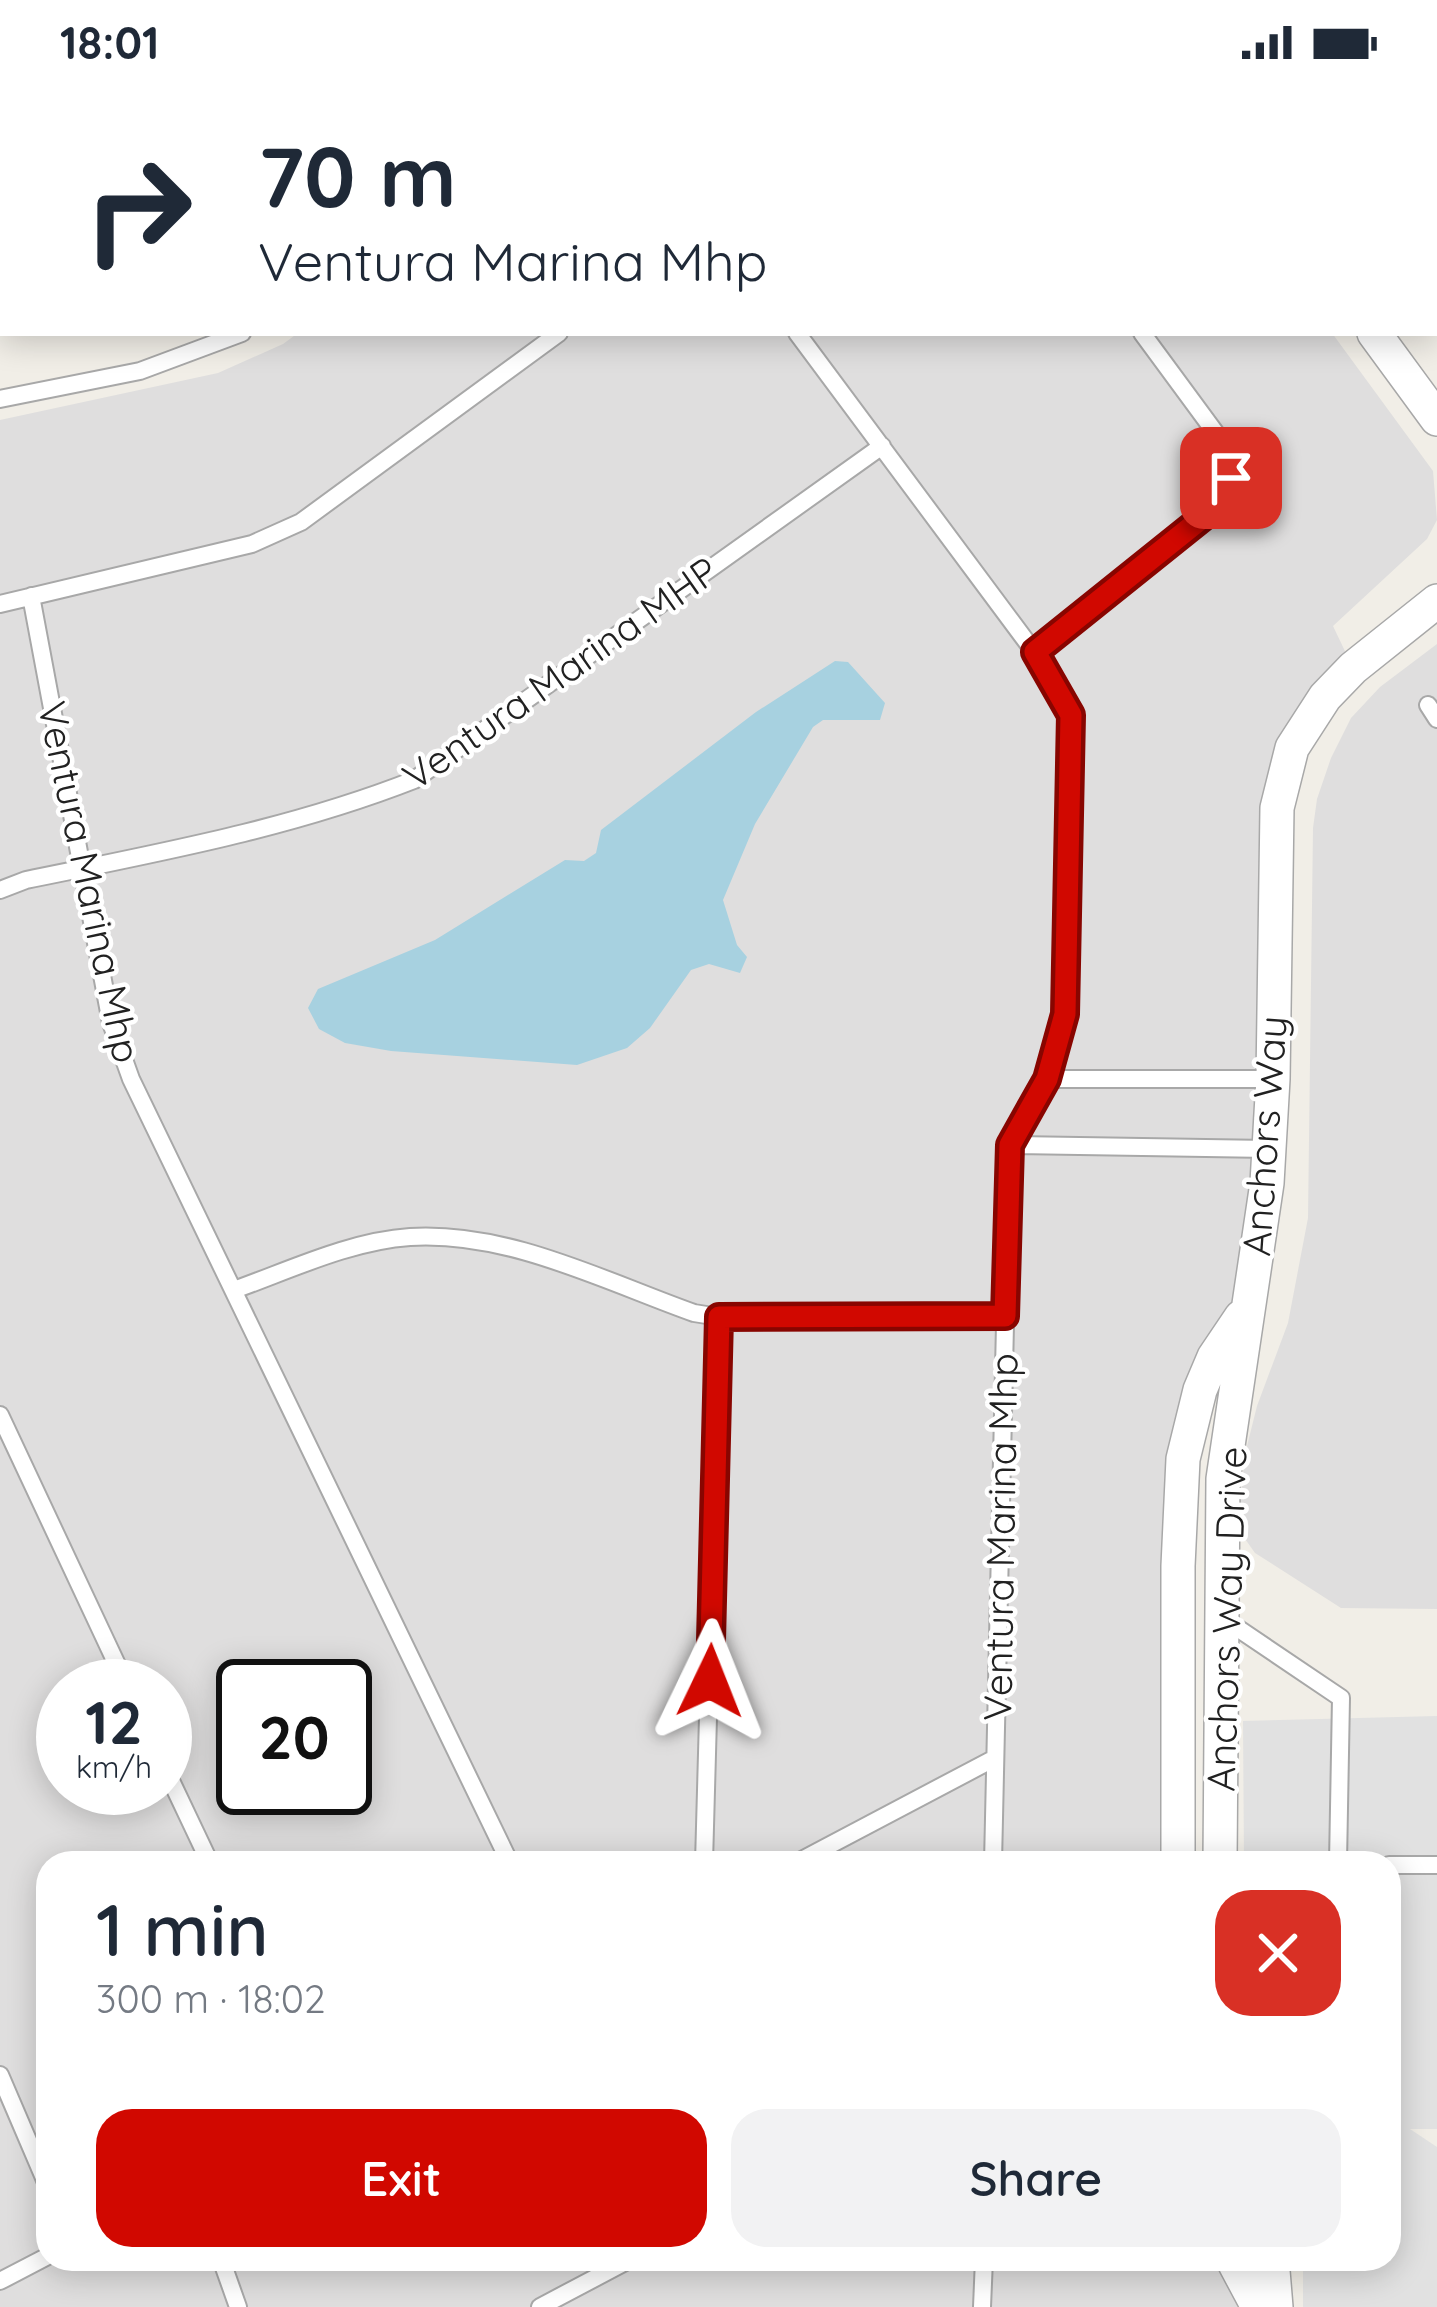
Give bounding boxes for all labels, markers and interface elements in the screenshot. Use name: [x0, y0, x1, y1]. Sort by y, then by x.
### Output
text: 18:01: [60, 14, 160, 70]
text: 70 m: [258, 123, 457, 228]
icon: right: [60, 132, 216, 288]
text: Ventura Marina Mhp: [258, 227, 768, 295]
pin: [1180, 427, 1282, 529]
icon: arrive: [1198, 445, 1264, 511]
street label: Ventura Marina MHP: [393, 546, 727, 800]
street label: Ventura Marina Mhp: [28, 697, 152, 1067]
street label: Anchors Way: [1231, 1014, 1297, 1258]
street label: Ventura Marina Mhp: [972, 1353, 1028, 1721]
street label: Anchors Way Drive: [1195, 1446, 1257, 1792]
position arrow: [647, 1618, 773, 1744]
speed limit sign: 20: [216, 1659, 372, 1815]
text: 12: [85, 1684, 143, 1759]
text: km/h: [76, 1748, 152, 1786]
text: 1 min: [96, 1884, 269, 1974]
button: close: [1215, 1890, 1341, 2016]
text: 300 m · 18:02: [96, 1974, 326, 2023]
button: Exit: [96, 2109, 707, 2247]
button: Share: [731, 2109, 1341, 2247]

